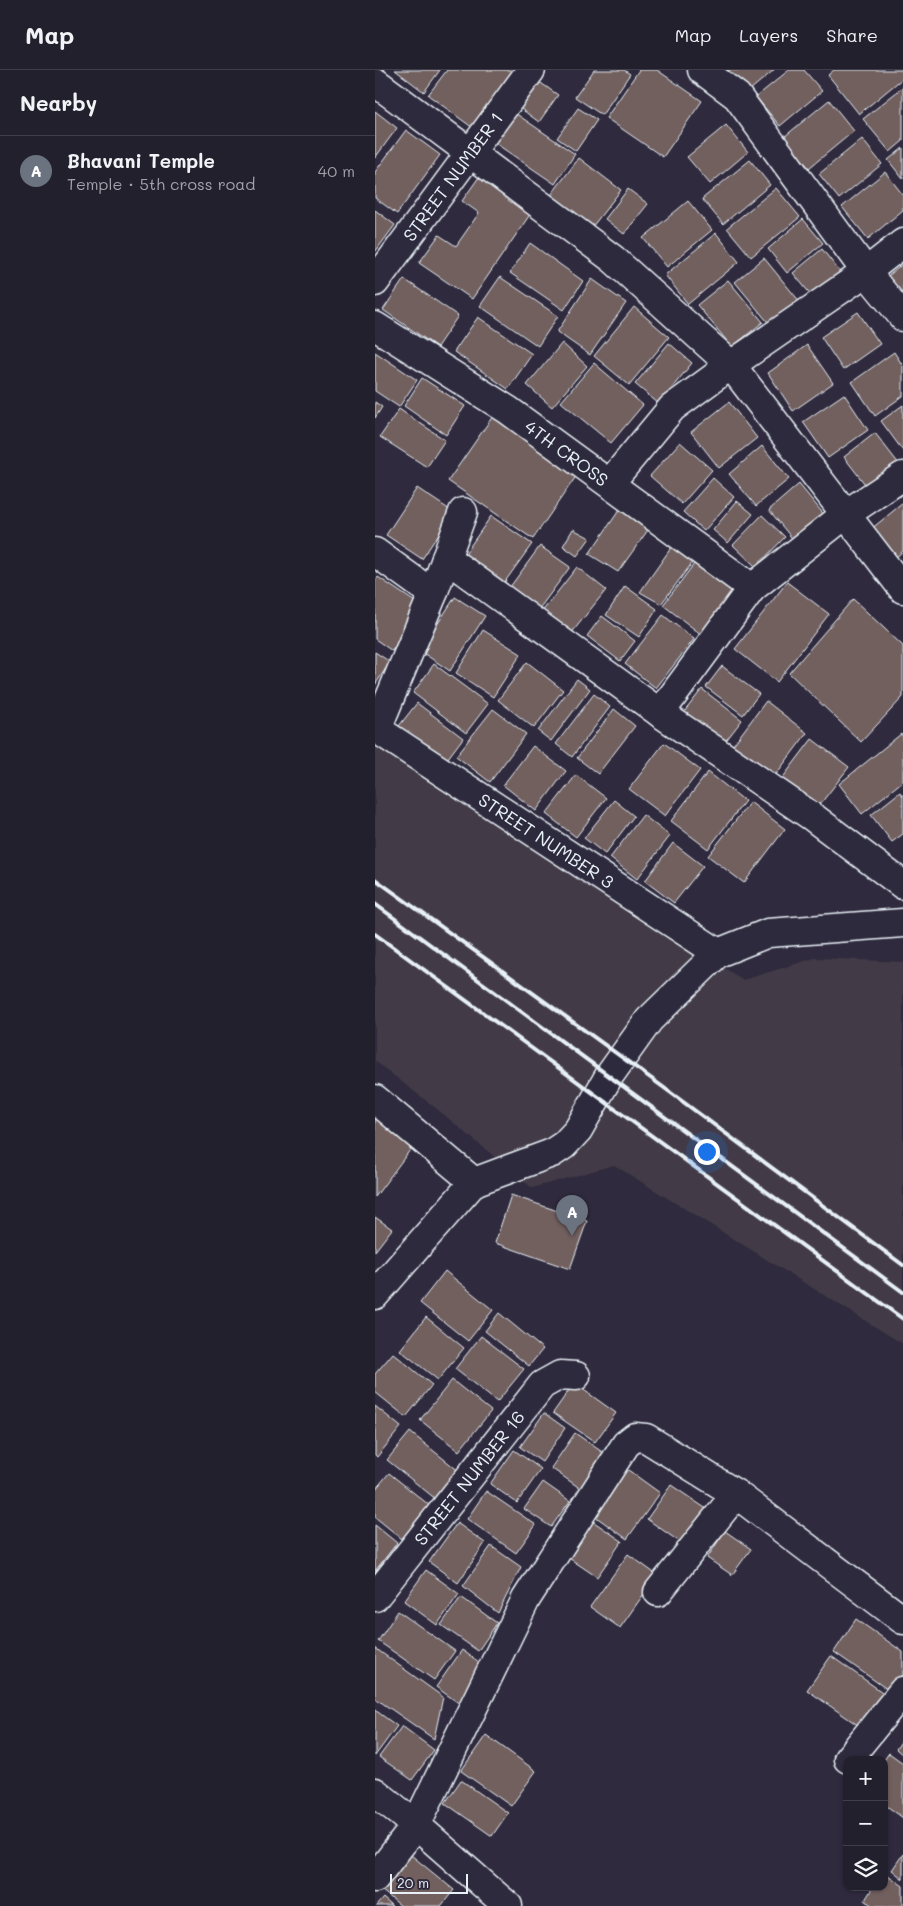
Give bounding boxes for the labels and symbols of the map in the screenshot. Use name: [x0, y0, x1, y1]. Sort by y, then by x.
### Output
street label: STREET NUMBER 1: [397, 107, 508, 246]
street label: 4TH CROSS: [520, 414, 613, 491]
street label: STREET NUMBER 3: [474, 787, 619, 894]
your location: [694, 1139, 720, 1165]
pin: A: [556, 1195, 588, 1236]
street label: STREET NUMBER 16: [408, 1405, 530, 1550]
scale bar: [390, 1871, 467, 1894]

